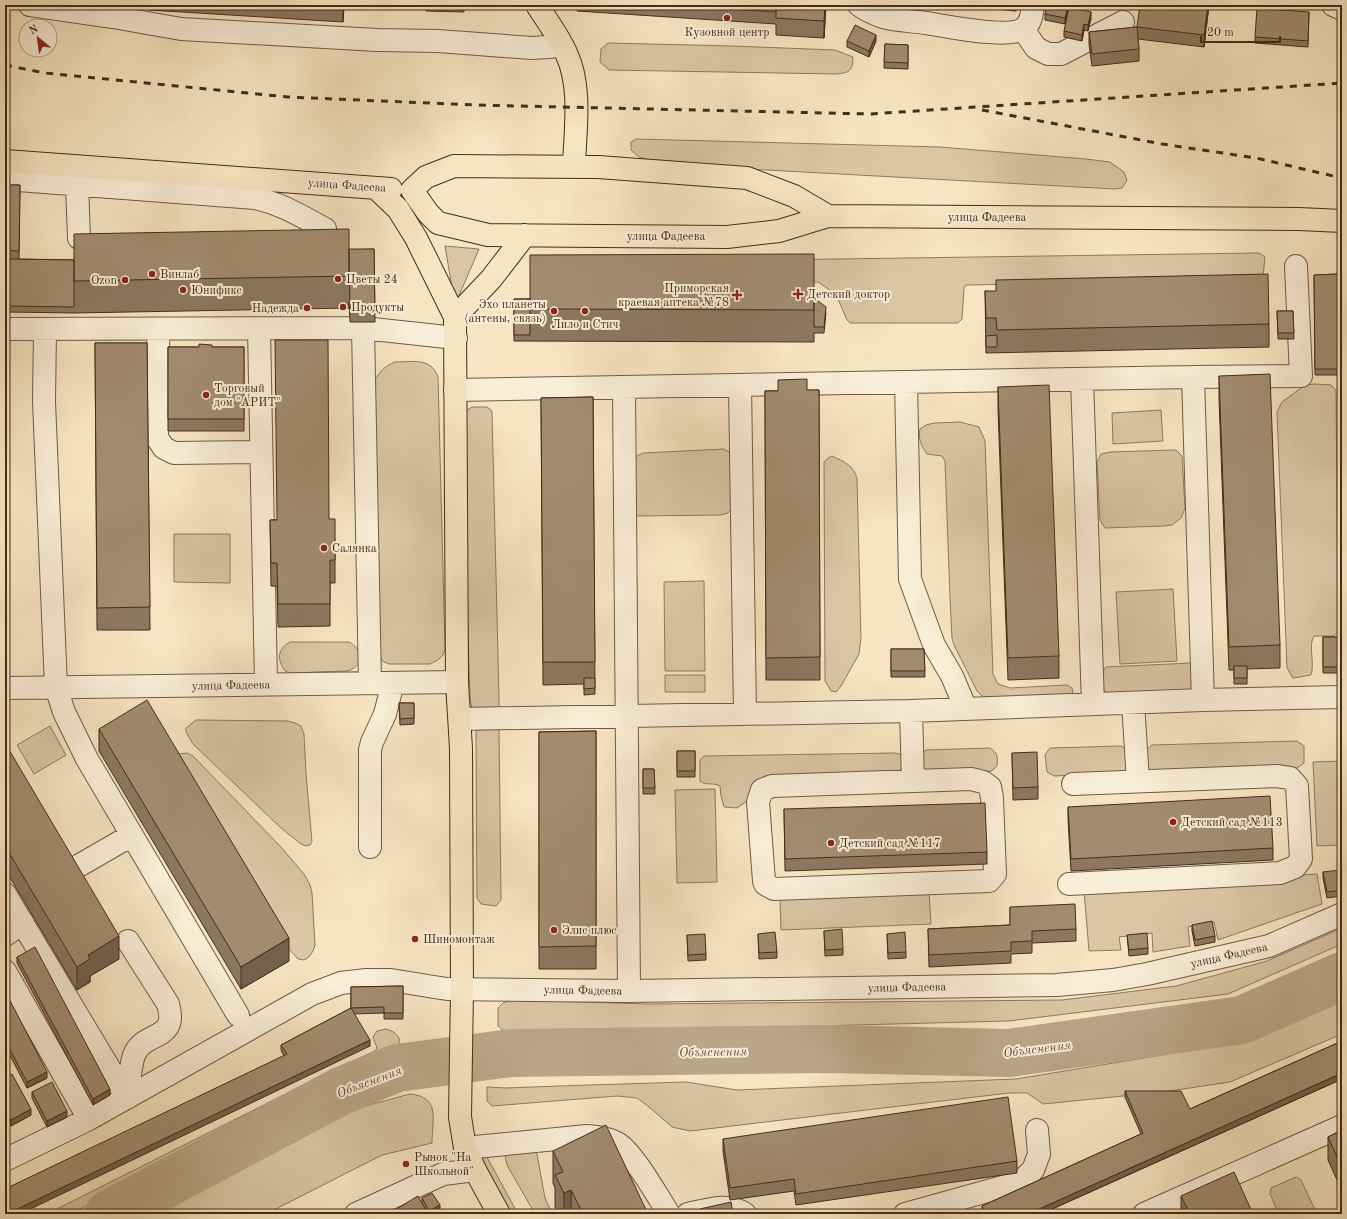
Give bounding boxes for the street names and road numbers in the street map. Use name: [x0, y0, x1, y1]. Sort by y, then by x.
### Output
street label: улица Фадеева: [307, 177, 387, 195]
street label: улица Фадеева: [948, 212, 1026, 224]
street label: улица Фадеева: [627, 231, 705, 243]
street label: улица Фадеева: [192, 679, 271, 693]
street label: улица Фадеева: [1190, 941, 1269, 971]
street label: улица Фадеева: [868, 981, 947, 995]
street label: улица Фадеева: [544, 984, 622, 998]

